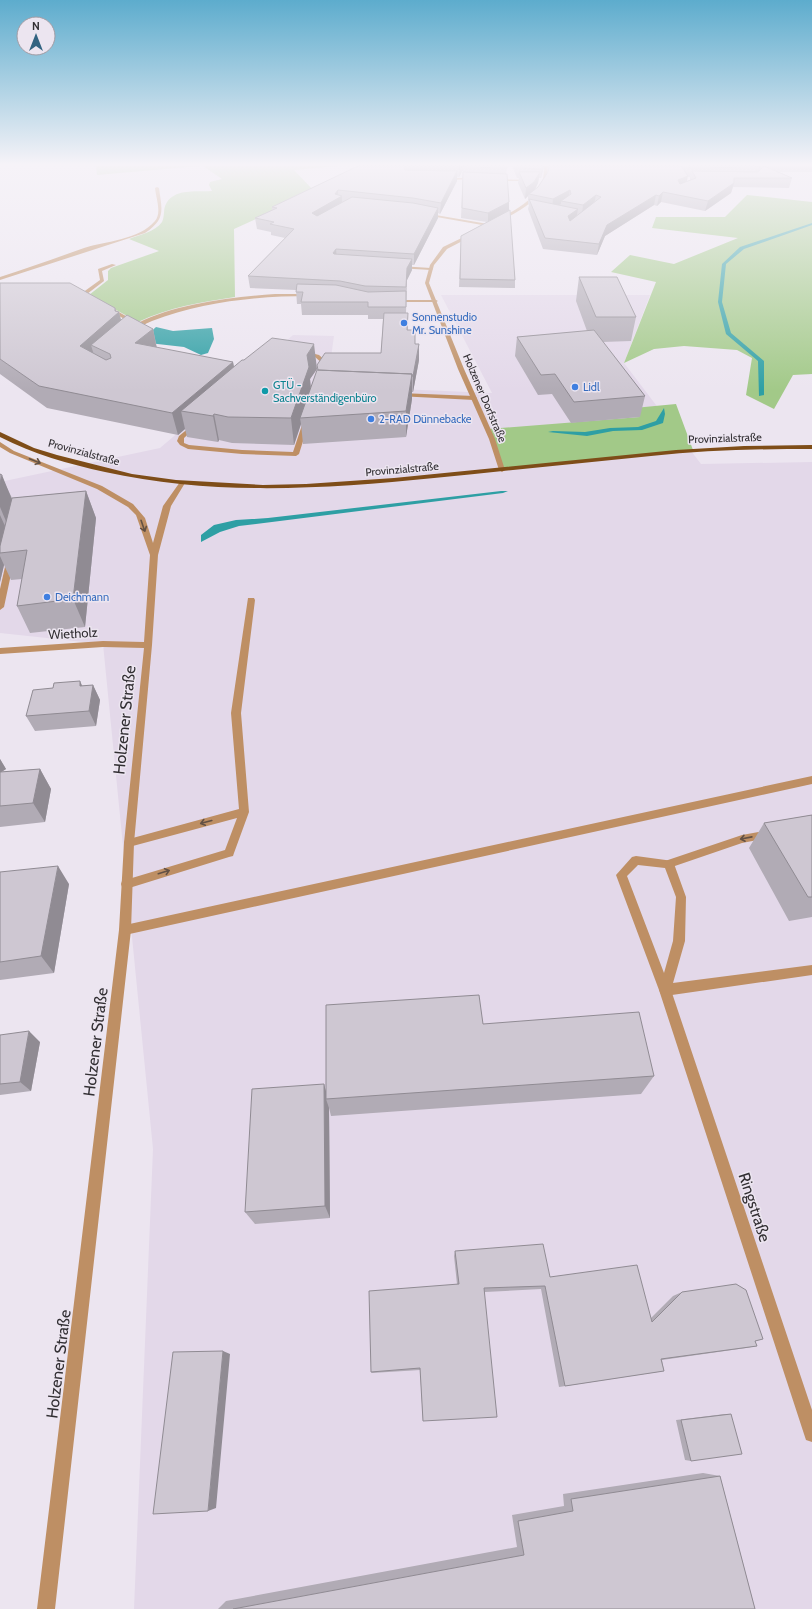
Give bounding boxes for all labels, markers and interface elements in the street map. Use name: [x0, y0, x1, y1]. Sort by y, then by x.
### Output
north arrow: [16, 16, 56, 56]
text: N: [32, 19, 40, 33]
place label: Sonnenstudio Mr. Sunshine: [412, 310, 477, 337]
marker: Sonnenstudio Mr. Sunshine: [399, 318, 409, 328]
street label: Holzener Dorfstraße: [460, 352, 510, 445]
place label: GTÜ - Sachverständigenbüro: [273, 378, 377, 405]
place label: Lidl: [583, 380, 600, 394]
marker: Lidl: [570, 382, 580, 392]
marker: GTÜ - Sachverständigenbüro: [260, 386, 270, 396]
place label: 2-RAD Dünnebacke: [379, 412, 472, 426]
marker: 2-RAD Dünnebacke: [366, 414, 376, 424]
street label: Provinzialstraße: [688, 430, 762, 446]
street label: Provinzialstraße: [47, 436, 122, 468]
one-way arrow: [29, 458, 41, 466]
street label: Provinzialstraße: [365, 459, 440, 479]
one-way arrow: [140, 519, 148, 531]
place label: Deichmann: [55, 590, 109, 604]
marker: Deichmann: [42, 592, 52, 602]
street label: Wietholz: [48, 624, 98, 642]
street label: Holzener Straße: [109, 665, 140, 775]
one-way arrow: [200, 819, 213, 826]
one-way arrow: [740, 835, 753, 843]
one-way arrow: [157, 868, 170, 875]
street label: Holzener Straße: [79, 987, 112, 1098]
street label: Ringstraße: [734, 1170, 775, 1244]
street label: Holzener Straße: [42, 1309, 75, 1420]

